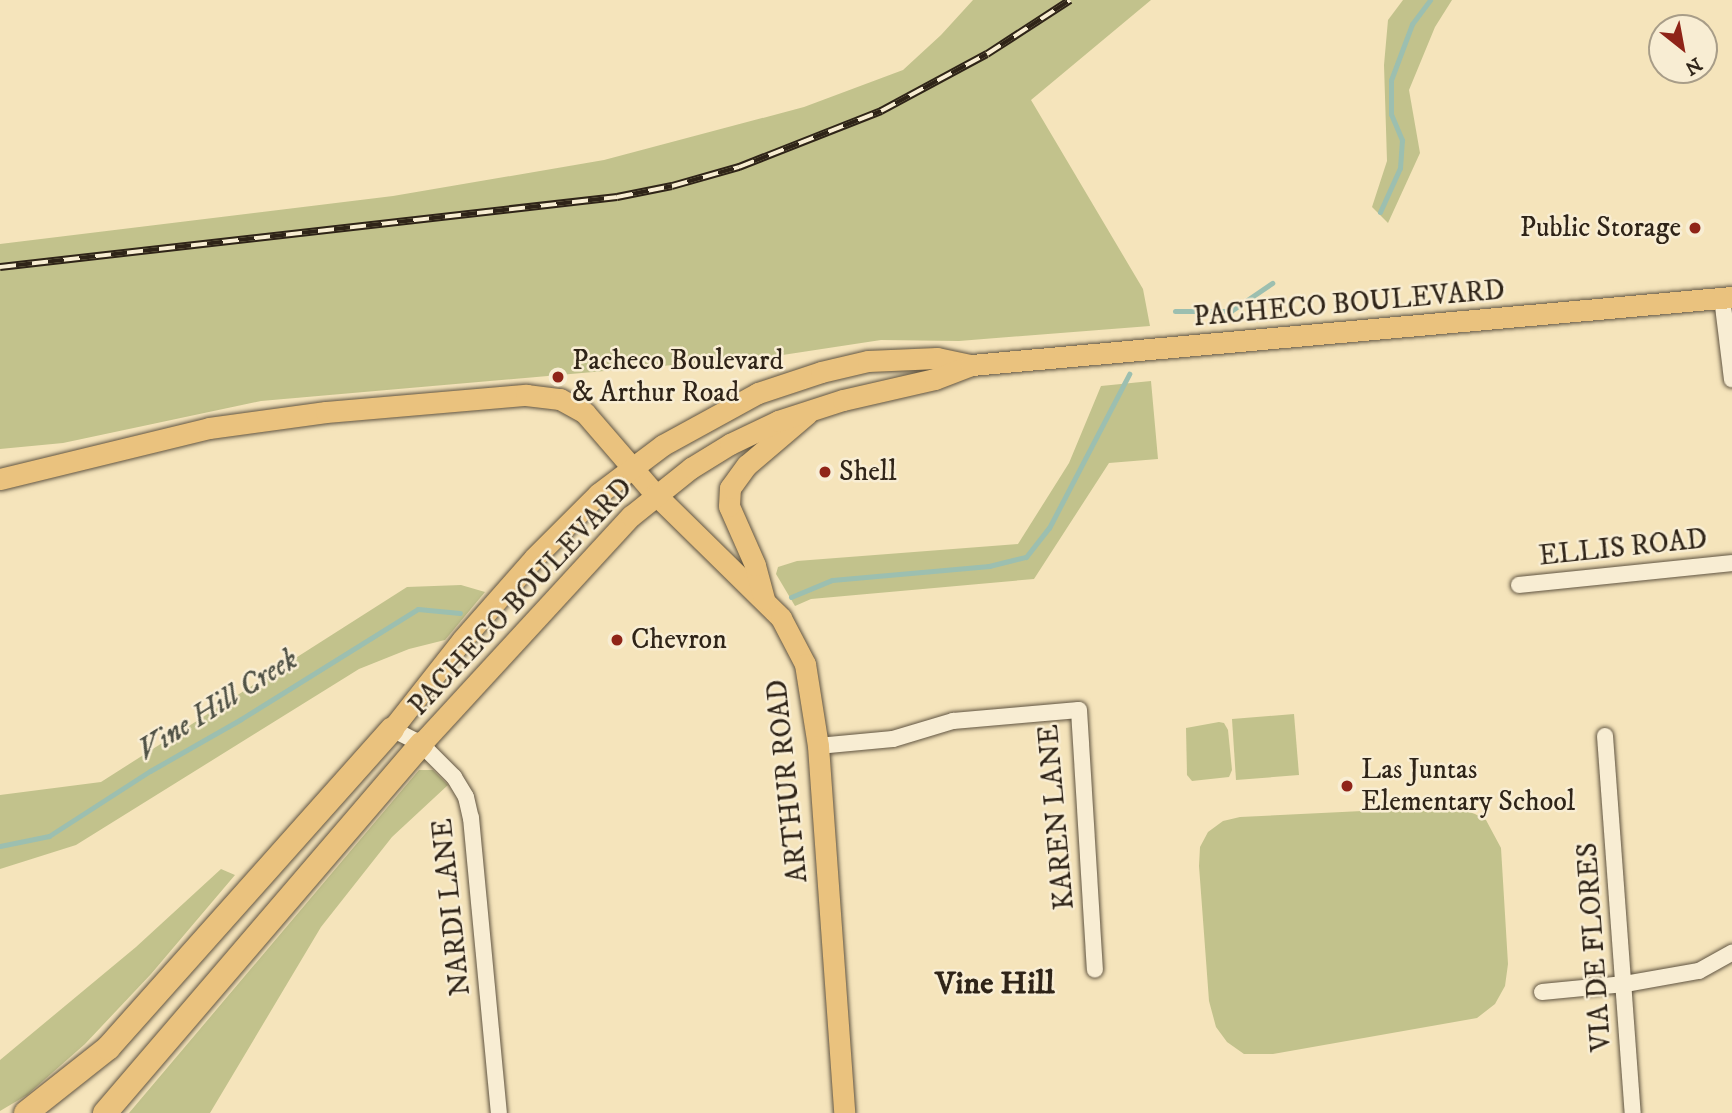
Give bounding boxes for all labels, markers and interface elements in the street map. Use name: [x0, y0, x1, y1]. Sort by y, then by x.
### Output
north arrow: [1648, 14, 1718, 84]
text: N: [1680, 52, 1706, 80]
place label: Public Storage: [1520, 211, 1681, 245]
marker: Public Storage: [1687, 220, 1703, 236]
street label: PACHECO BOULEVARD: [1192, 274, 1506, 334]
place label: Pacheco Boulevard & Arthur Road: [572, 344, 783, 410]
marker: Pacheco Boulevard & Arthur Road: [550, 369, 566, 385]
place label: Shell: [839, 455, 897, 489]
marker: Shell: [817, 464, 833, 480]
street label: PACHECO BOULEVARD: [402, 471, 640, 723]
street label: ELLIS ROAD: [1537, 522, 1709, 574]
place label: Chevron: [631, 623, 727, 657]
marker: Chevron: [609, 632, 625, 648]
water label: Vine Hill Creek: [131, 642, 305, 770]
street label: ARTHUR ROAD: [761, 678, 815, 884]
street label: KAREN LANE: [1032, 723, 1082, 911]
place label: Las Juntas Elementary School: [1361, 753, 1575, 819]
marker: Las Juntas Elementary School: [1339, 778, 1355, 794]
street label: NARDI LANE: [426, 817, 478, 997]
street label: VIA DE FLORES: [1571, 841, 1619, 1053]
district label: Vine Hill: [935, 965, 1055, 1003]

